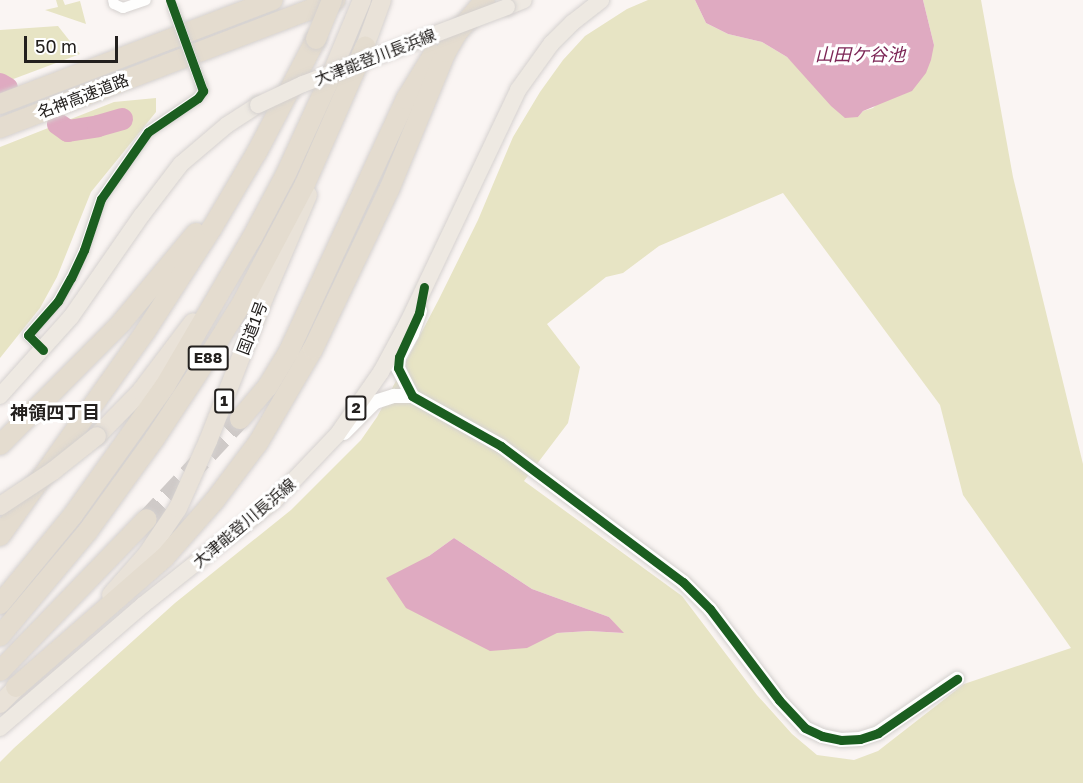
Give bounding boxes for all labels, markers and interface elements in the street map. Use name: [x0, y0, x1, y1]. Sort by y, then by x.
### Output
scale bar: [27, 24, 122, 62]
street label: 大津能登川長浜線: [312, 25, 438, 89]
text: 50 m: [35, 35, 77, 57]
water label: 山田ケ谷池: [815, 43, 905, 65]
street label: 名神高速道路: [35, 70, 131, 122]
street label: 国道1号: [233, 299, 271, 357]
road number: E88: [187, 346, 229, 370]
road number: 1: [214, 389, 234, 413]
road number: 2: [344, 396, 368, 420]
district label: 神領四丁目: [10, 401, 100, 423]
street label: 大津能登川長浜線: [189, 475, 299, 571]

